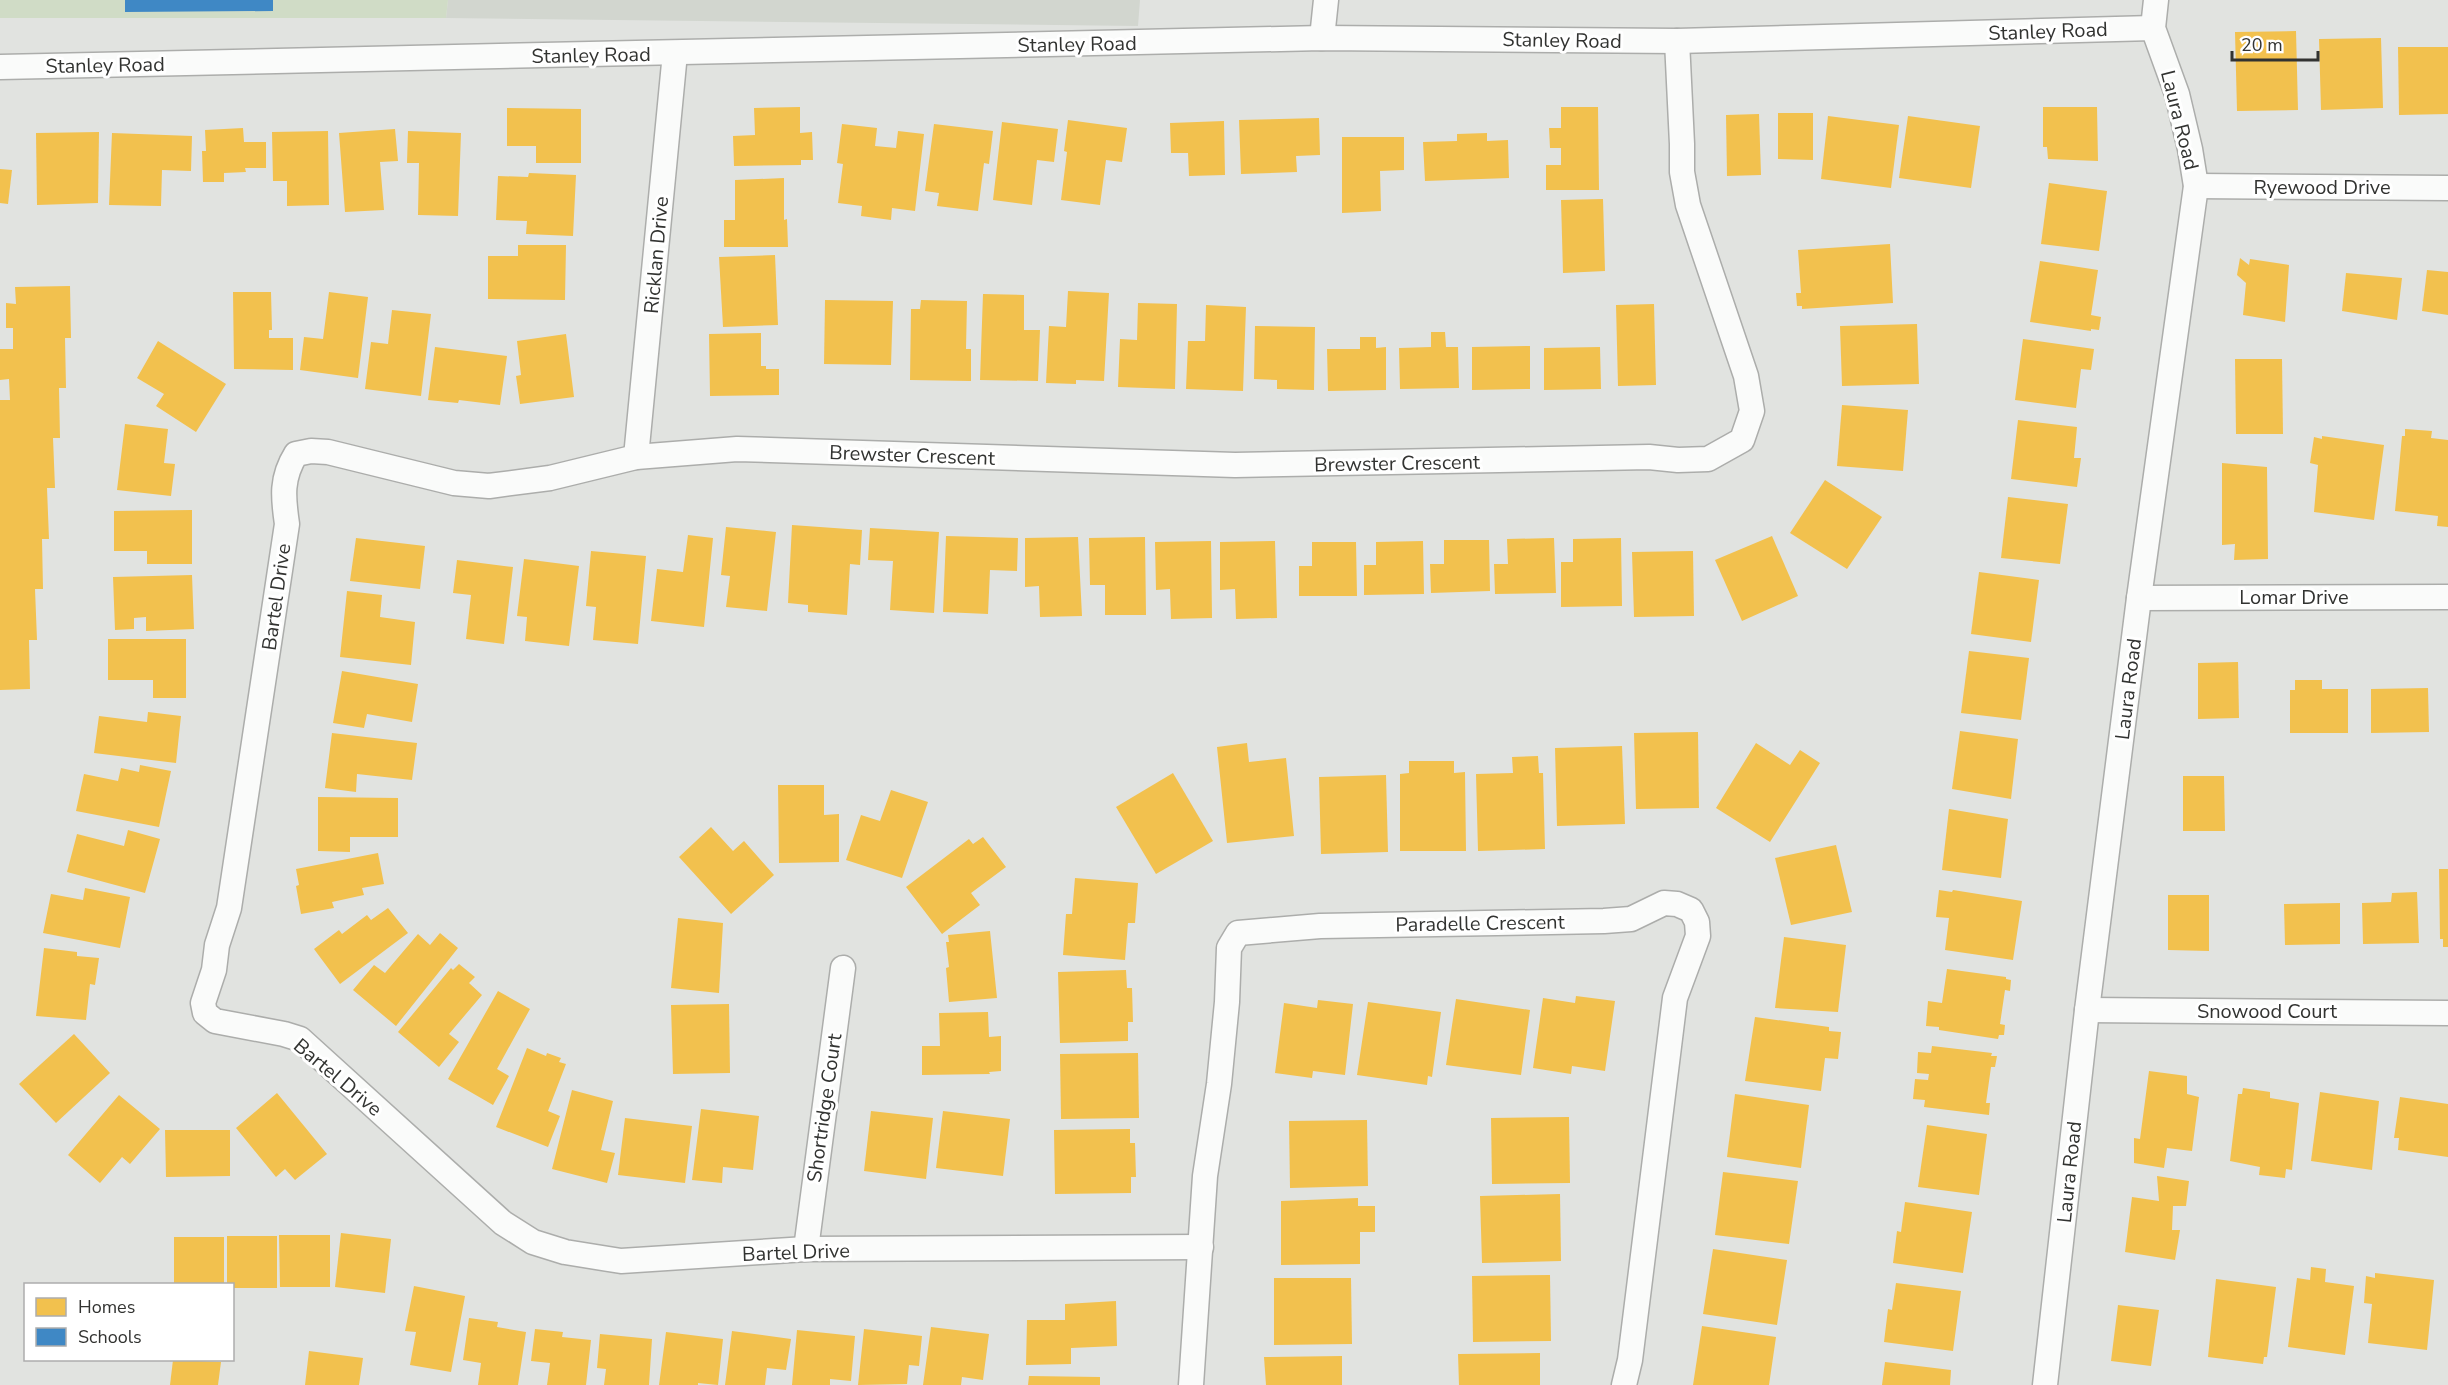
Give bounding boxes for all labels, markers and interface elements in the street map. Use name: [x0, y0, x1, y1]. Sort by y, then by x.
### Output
street label: Stanley Road: [1988, 16, 2108, 47]
scale bar: [2232, 24, 2318, 62]
street label: Stanley Road: [1502, 26, 1622, 55]
street label: Stanley Road: [1017, 30, 1137, 59]
text: 20 m: [2241, 33, 2283, 57]
street label: Stanley Road: [531, 41, 651, 70]
street label: Stanley Road: [45, 51, 165, 80]
street label: Laura Road: [2154, 67, 2205, 173]
street label: Ryewood Drive: [2253, 174, 2391, 201]
street label: Ricklan Drive: [638, 195, 675, 315]
street label: Brewster Crescent: [829, 439, 996, 472]
street label: Brewster Crescent: [1314, 449, 1481, 478]
street label: Bartel Drive: [256, 542, 297, 652]
street label: Lomar Drive: [2239, 584, 2349, 611]
street label: Laura Road: [2109, 637, 2148, 741]
street label: Paradelle Crescent: [1395, 909, 1566, 938]
street label: Snowood Court: [2197, 998, 2338, 1025]
street label: Shortridge Court: [801, 1031, 848, 1184]
street label: Bartel Drive: [288, 1032, 388, 1122]
street label: Laura Road: [2051, 1120, 2088, 1224]
street label: Bartel Drive: [742, 1237, 850, 1268]
legend: [24, 1283, 234, 1361]
text: Homes: [78, 1295, 135, 1319]
text: Schools: [78, 1325, 142, 1349]

